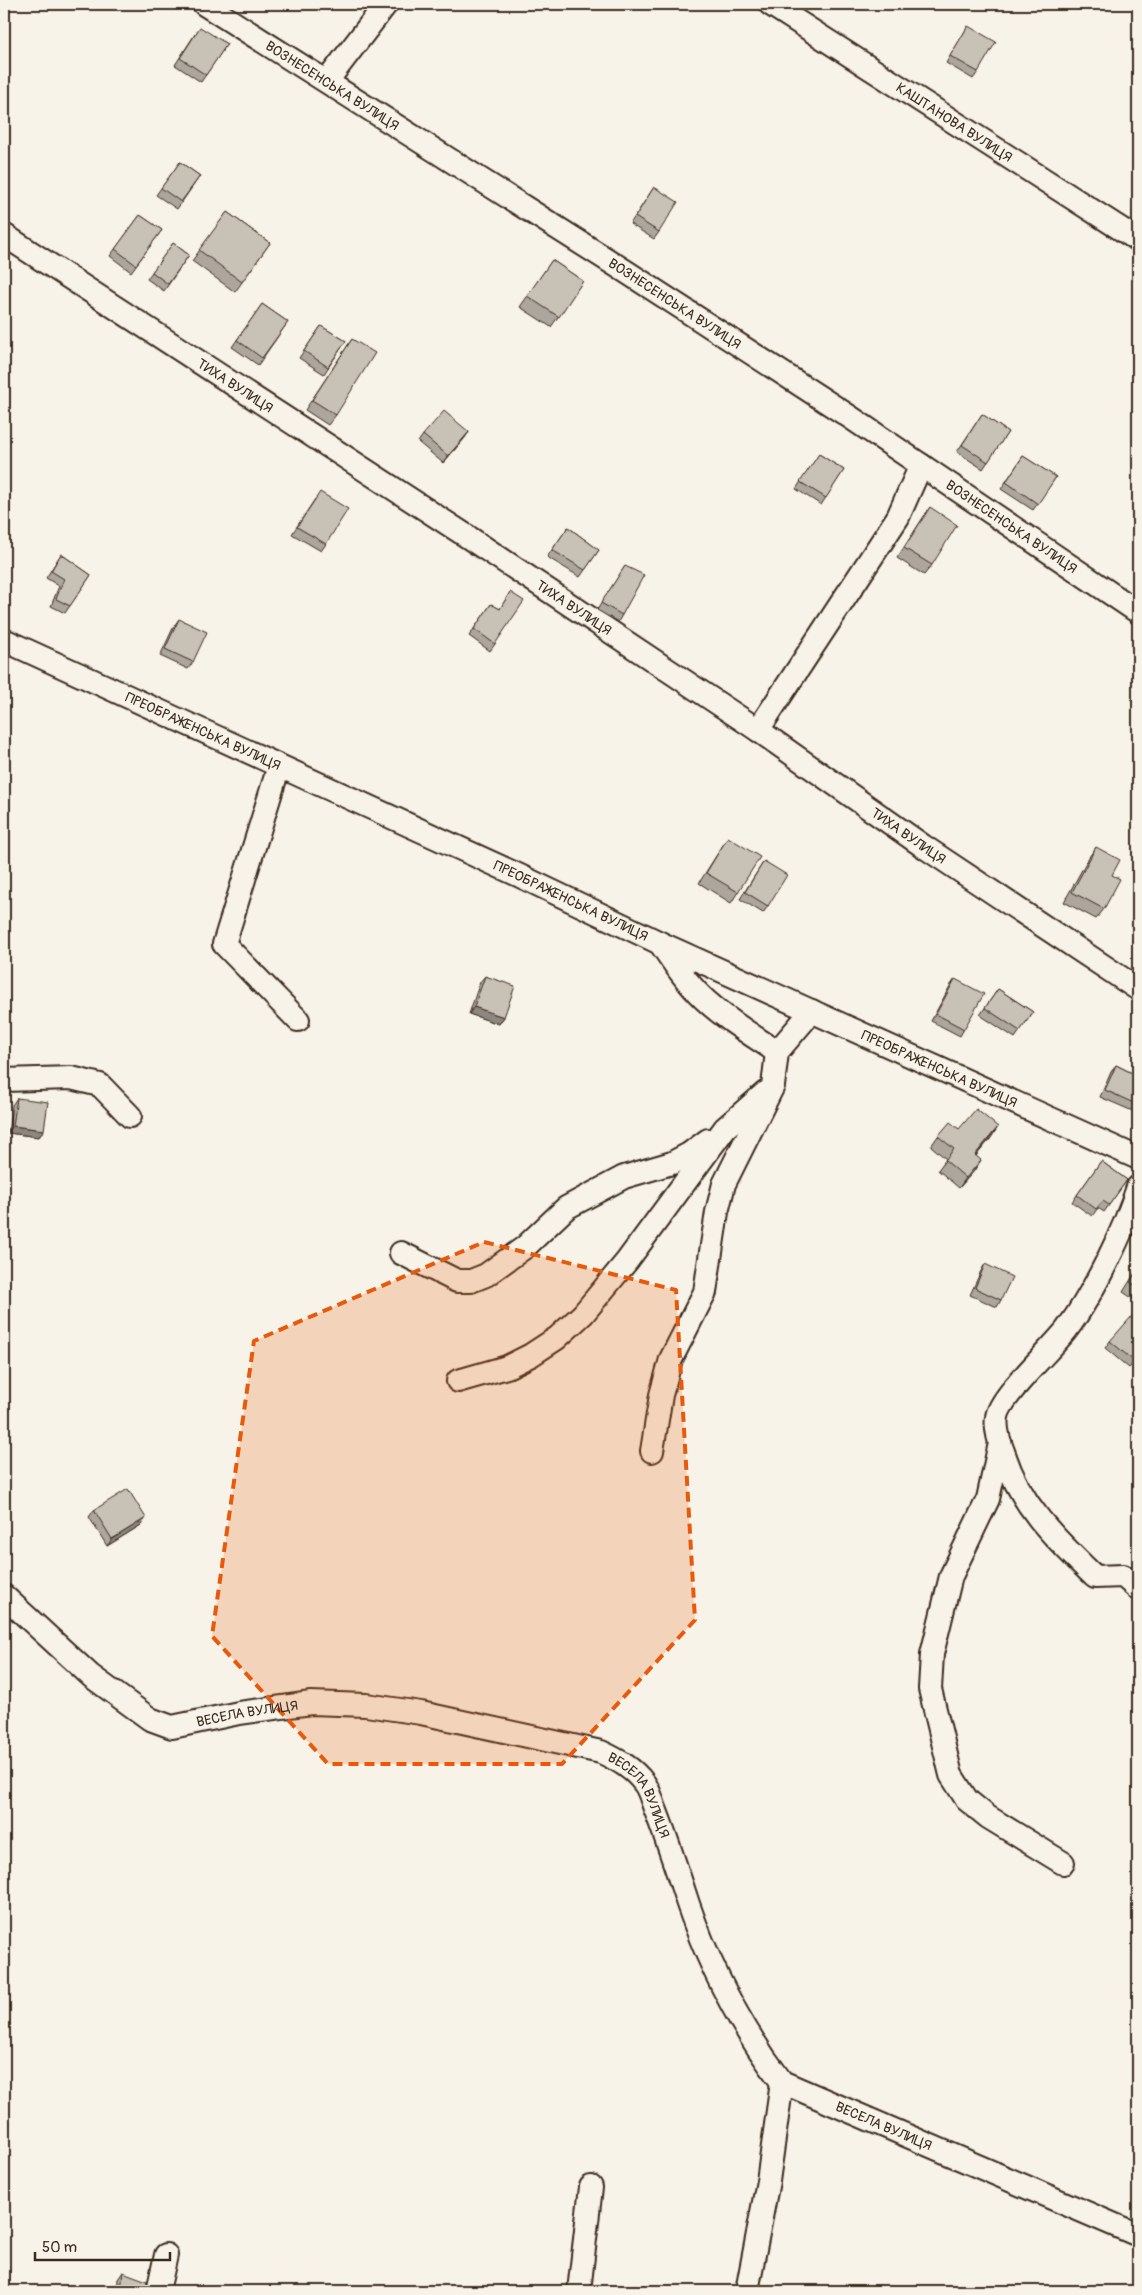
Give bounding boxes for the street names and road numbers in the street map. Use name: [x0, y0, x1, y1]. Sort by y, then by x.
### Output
street label: ВОЗНЕСЕНСЬКА ВУЛИЦЯ: [262, 37, 402, 134]
street label: КАШТАНОВА ВУЛИЦЯ: [893, 79, 1015, 166]
street label: ВОЗНЕСЕНСЬКА ВУЛИЦЯ: [605, 255, 744, 353]
street label: ТИХА ВУЛИЦЯ: [194, 355, 276, 417]
street label: ВОЗНЕСЕНСЬКА ВУЛИЦЯ: [943, 476, 1080, 577]
street label: ТИХА ВУЛИЦЯ: [533, 577, 615, 639]
street label: ПРЕОБРАЖЕНСЬКА ВУЛИЦЯ: [123, 689, 283, 774]
street label: ТИХА ВУЛИЦЯ: [868, 804, 949, 868]
street label: ПРЕОБРАЖЕНСЬКА ВУЛИЦЯ: [491, 857, 651, 945]
street label: ПРЕОБРАЖЕНСЬКА ВУЛИЦЯ: [859, 1027, 1020, 1112]
street label: ВЕСЕЛА ВУЛИЦЯ: [195, 1697, 299, 1731]
street label: ВЕСЕЛА ВУЛИЦЯ: [605, 1749, 673, 1840]
street label: ВЕСЕЛА ВУЛИЦЯ: [833, 2098, 934, 2154]

